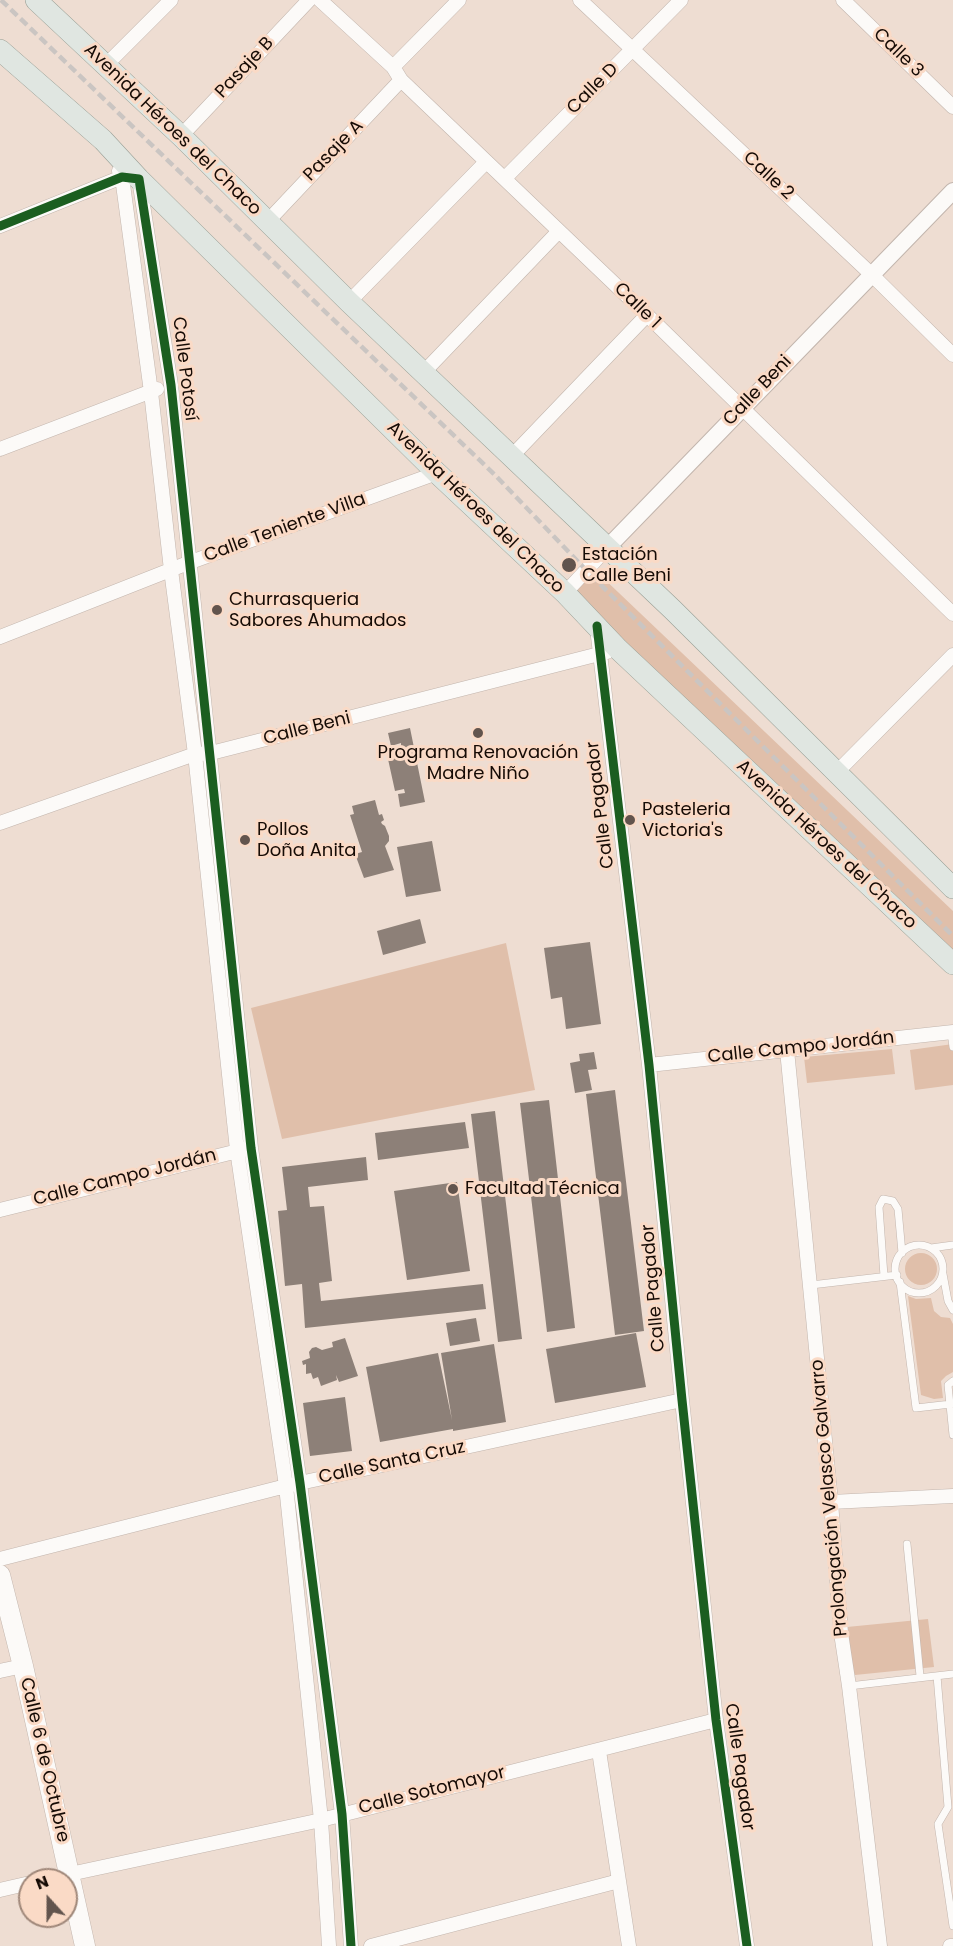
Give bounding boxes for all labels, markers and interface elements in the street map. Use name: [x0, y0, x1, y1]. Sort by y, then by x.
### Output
street label: Calle 3: [868, 24, 928, 82]
street label: Pasaje B: [211, 33, 279, 103]
street label: Avenida Héroes del Chaco: [79, 39, 265, 221]
street label: Calle D: [563, 59, 623, 119]
street label: Pasaje A: [300, 116, 368, 186]
street label: Calle 2: [738, 147, 798, 205]
street label: Calle 1: [609, 279, 665, 333]
street label: Calle Potosí: [167, 316, 201, 422]
street label: Calle Beni: [719, 351, 797, 431]
street label: Avenida Héroes del Chaco: [382, 417, 568, 599]
street label: Calle Teniente Villa: [201, 489, 369, 567]
place label: Estación Calle Beni: [582, 544, 671, 586]
marker: Estación Calle Beni: [560, 556, 578, 574]
place label: Churrasqueria Sabores Ahumados: [229, 589, 406, 632]
marker: Churrasqueria Sabores Ahumados: [210, 603, 224, 617]
street label: Calle Beni: [261, 708, 353, 750]
marker: Programa Renovación Madre Niño: [471, 726, 485, 740]
street label: Calle Pagador: [582, 740, 620, 870]
place label: Programa Renovación Madre Niño: [377, 742, 579, 784]
street label: Avenida Héroes del Chaco: [731, 756, 921, 934]
place label: Pasteleria Victoria's: [642, 799, 731, 842]
marker: Pasteleria Victoria's: [623, 813, 637, 827]
place label: Pollos Doña Anita: [257, 819, 357, 862]
marker: Pollos Doña Anita: [238, 833, 252, 847]
street label: Calle Campo Jordán: [707, 1027, 895, 1069]
street label: Calle Campo Jordán: [31, 1145, 219, 1211]
place label: Facultad Técnica: [465, 1178, 620, 1200]
marker: Facultad Técnica: [446, 1182, 460, 1196]
street label: Calle Pagador: [638, 1223, 670, 1353]
street label: Prolongación Velasco Galvarro: [807, 1359, 853, 1637]
street label: Calle Santa Cruz: [317, 1437, 467, 1489]
street label: Calle 6 de Octubre: [15, 1676, 73, 1844]
street label: Calle Pagador: [719, 1702, 759, 1832]
street label: Calle Sotomayor: [357, 1762, 507, 1820]
north arrow: [18, 1868, 78, 1928]
text: N: [32, 1870, 52, 1895]

